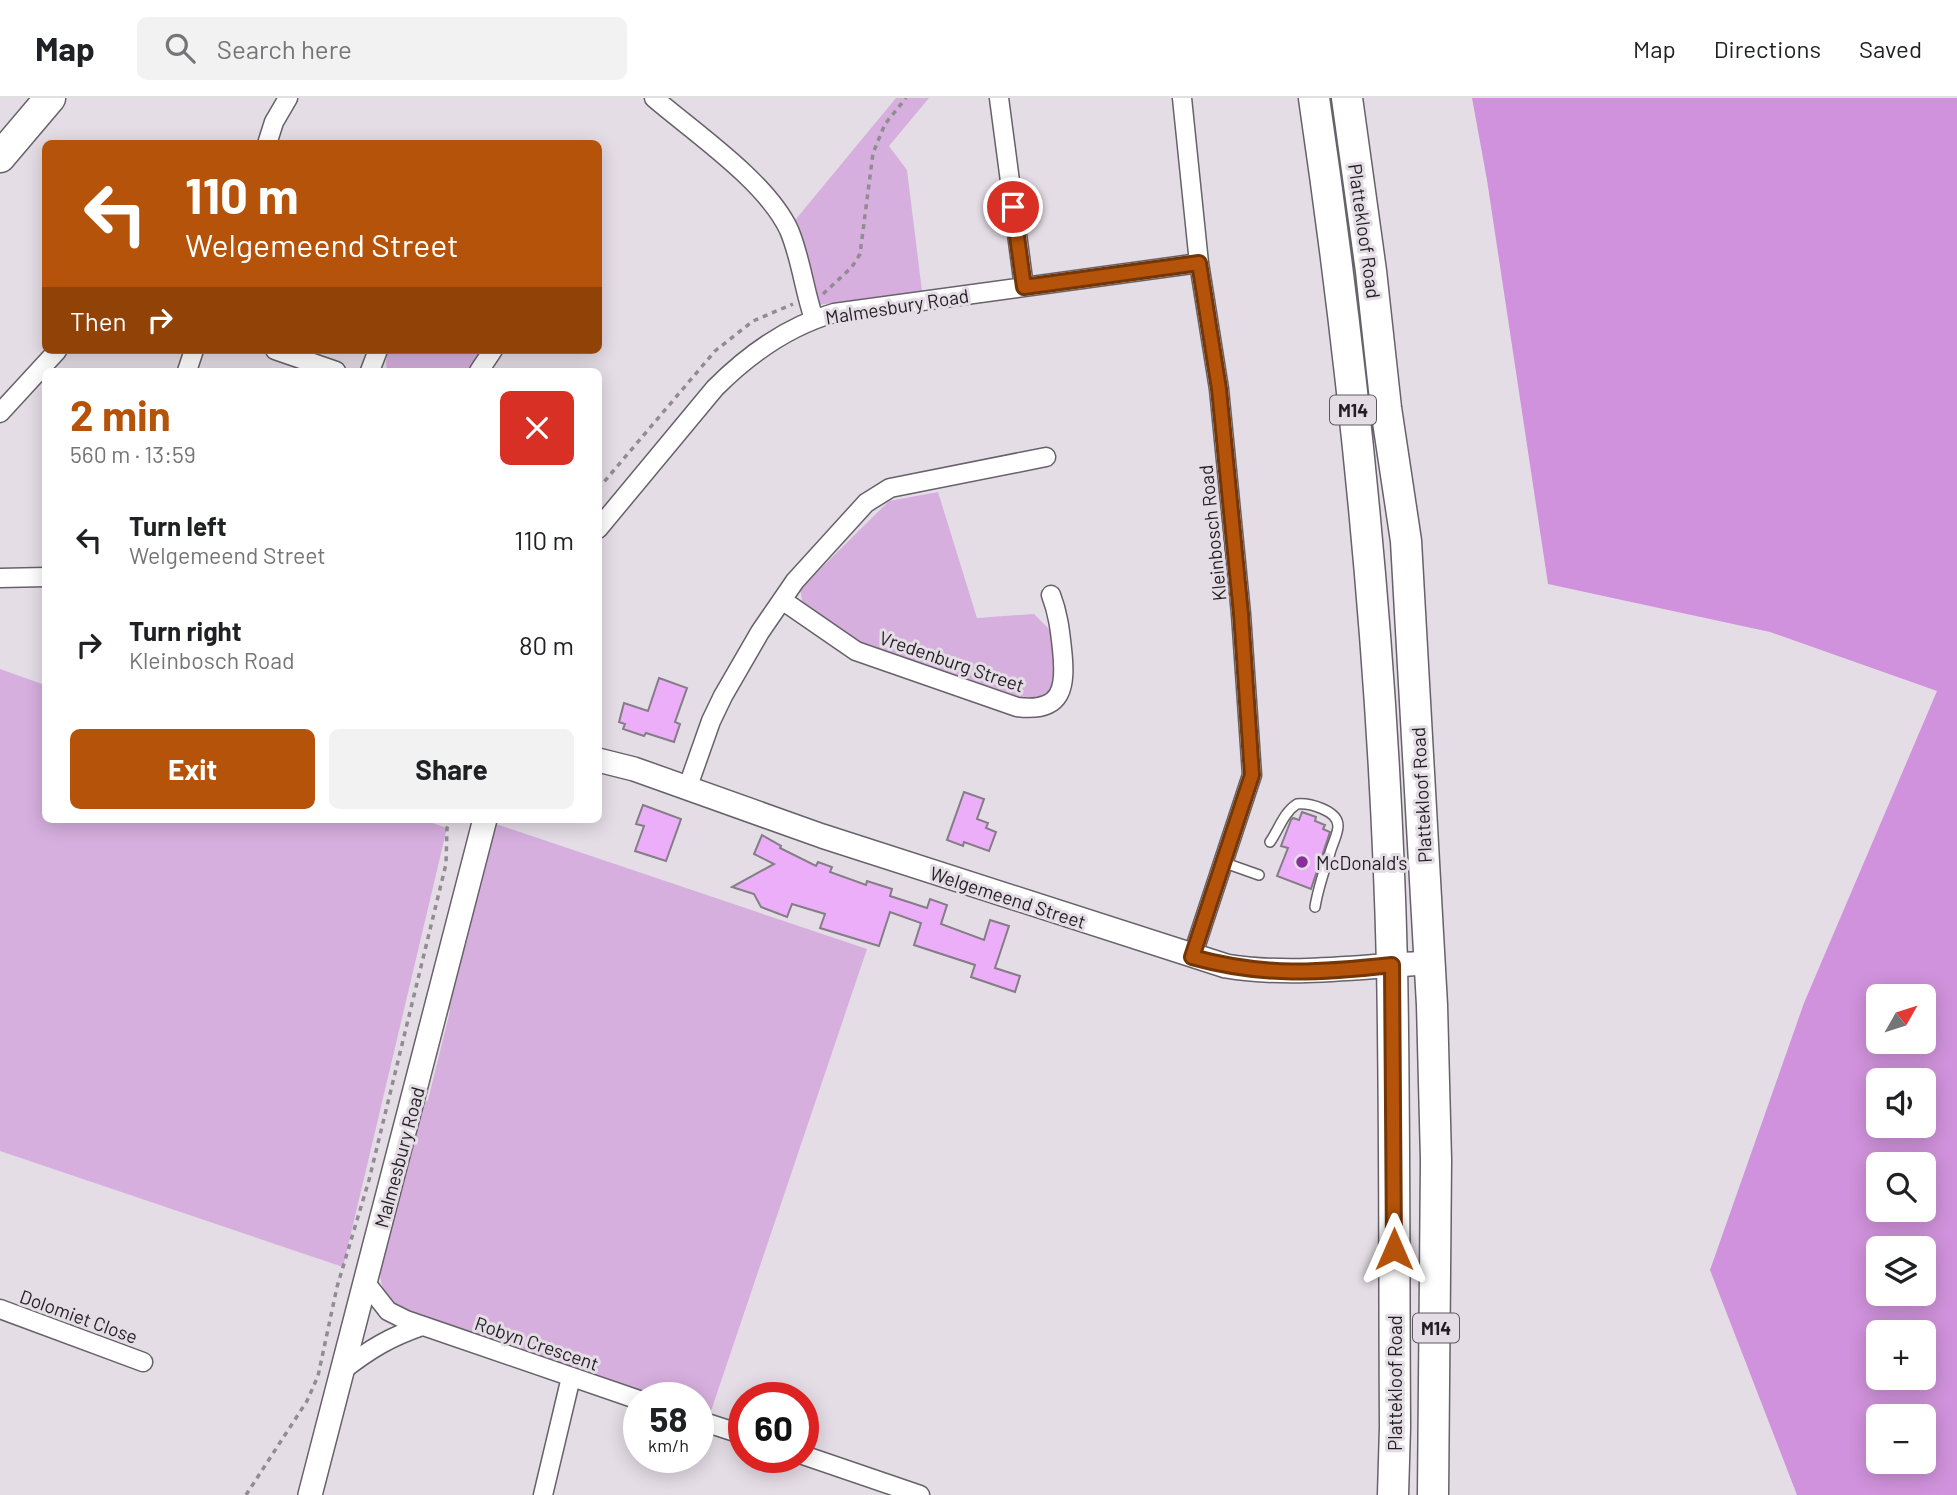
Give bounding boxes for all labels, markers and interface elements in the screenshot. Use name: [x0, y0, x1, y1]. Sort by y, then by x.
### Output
search box: [137, 17, 627, 80]
text: Map: [35, 28, 95, 68]
icon: search: [161, 29, 199, 67]
text: Search here: [217, 33, 352, 64]
text: Map: [1633, 34, 1676, 63]
text: Directions: [1714, 34, 1821, 63]
text: Saved: [1859, 34, 1922, 63]
street label: Plattekloof Road: [1344, 162, 1386, 300]
text: 110 m: [185, 165, 299, 224]
icon: left: [70, 168, 161, 259]
pin: [983, 177, 1043, 237]
icon: arrive: [994, 188, 1032, 226]
text: Welgemeend Street: [185, 225, 459, 263]
street label: Malmesbury Road: [824, 283, 970, 329]
icon: right: [141, 301, 179, 339]
text: Then: [70, 305, 127, 336]
text: 2 min: [70, 389, 171, 439]
button: close: [500, 391, 574, 465]
road number: M14: [1330, 396, 1376, 424]
text: 560 m · 13:59: [70, 440, 196, 468]
street label: Kleinbosch Road: [1193, 464, 1231, 602]
text: Turn left: [129, 510, 227, 541]
icon: left: [70, 521, 108, 559]
text: 110 m: [514, 524, 574, 555]
text: Welgemeend Street: [129, 541, 326, 569]
text: Turn right: [129, 615, 242, 646]
street label: Vredenburg Street: [876, 625, 1028, 697]
icon: right: [70, 626, 108, 664]
text: 80 m: [519, 629, 574, 660]
text: Kleinbosch Road: [129, 646, 295, 674]
street label: Plattekloof Road: [1406, 726, 1436, 864]
button: Exit: [70, 729, 315, 809]
button: Share: [329, 729, 574, 809]
place label: McDonald's: [1316, 851, 1407, 874]
marker: McDonald's: [1294, 854, 1310, 870]
street label: Welgemeend Street: [927, 861, 1089, 933]
north arrow: [1866, 984, 1936, 1054]
map controls: [1866, 984, 1936, 1474]
button: sound: [1866, 1068, 1936, 1138]
street label: Malmesbury Road: [369, 1084, 429, 1230]
button: search: [1866, 1152, 1936, 1222]
position arrow: [1357, 1212, 1431, 1286]
button: layers: [1866, 1236, 1936, 1306]
street label: Dolomiet Close: [17, 1284, 141, 1348]
street label: Robyn Crescent: [472, 1311, 602, 1375]
road number: M14: [1413, 1314, 1459, 1343]
street label: Plattekloof Road: [1383, 1315, 1406, 1451]
button: +: [1866, 1320, 1936, 1390]
speed limit sign: 60: [728, 1382, 819, 1473]
text: 58: [650, 1397, 687, 1439]
button: −: [1866, 1404, 1936, 1474]
text: km/h: [648, 1434, 689, 1456]

